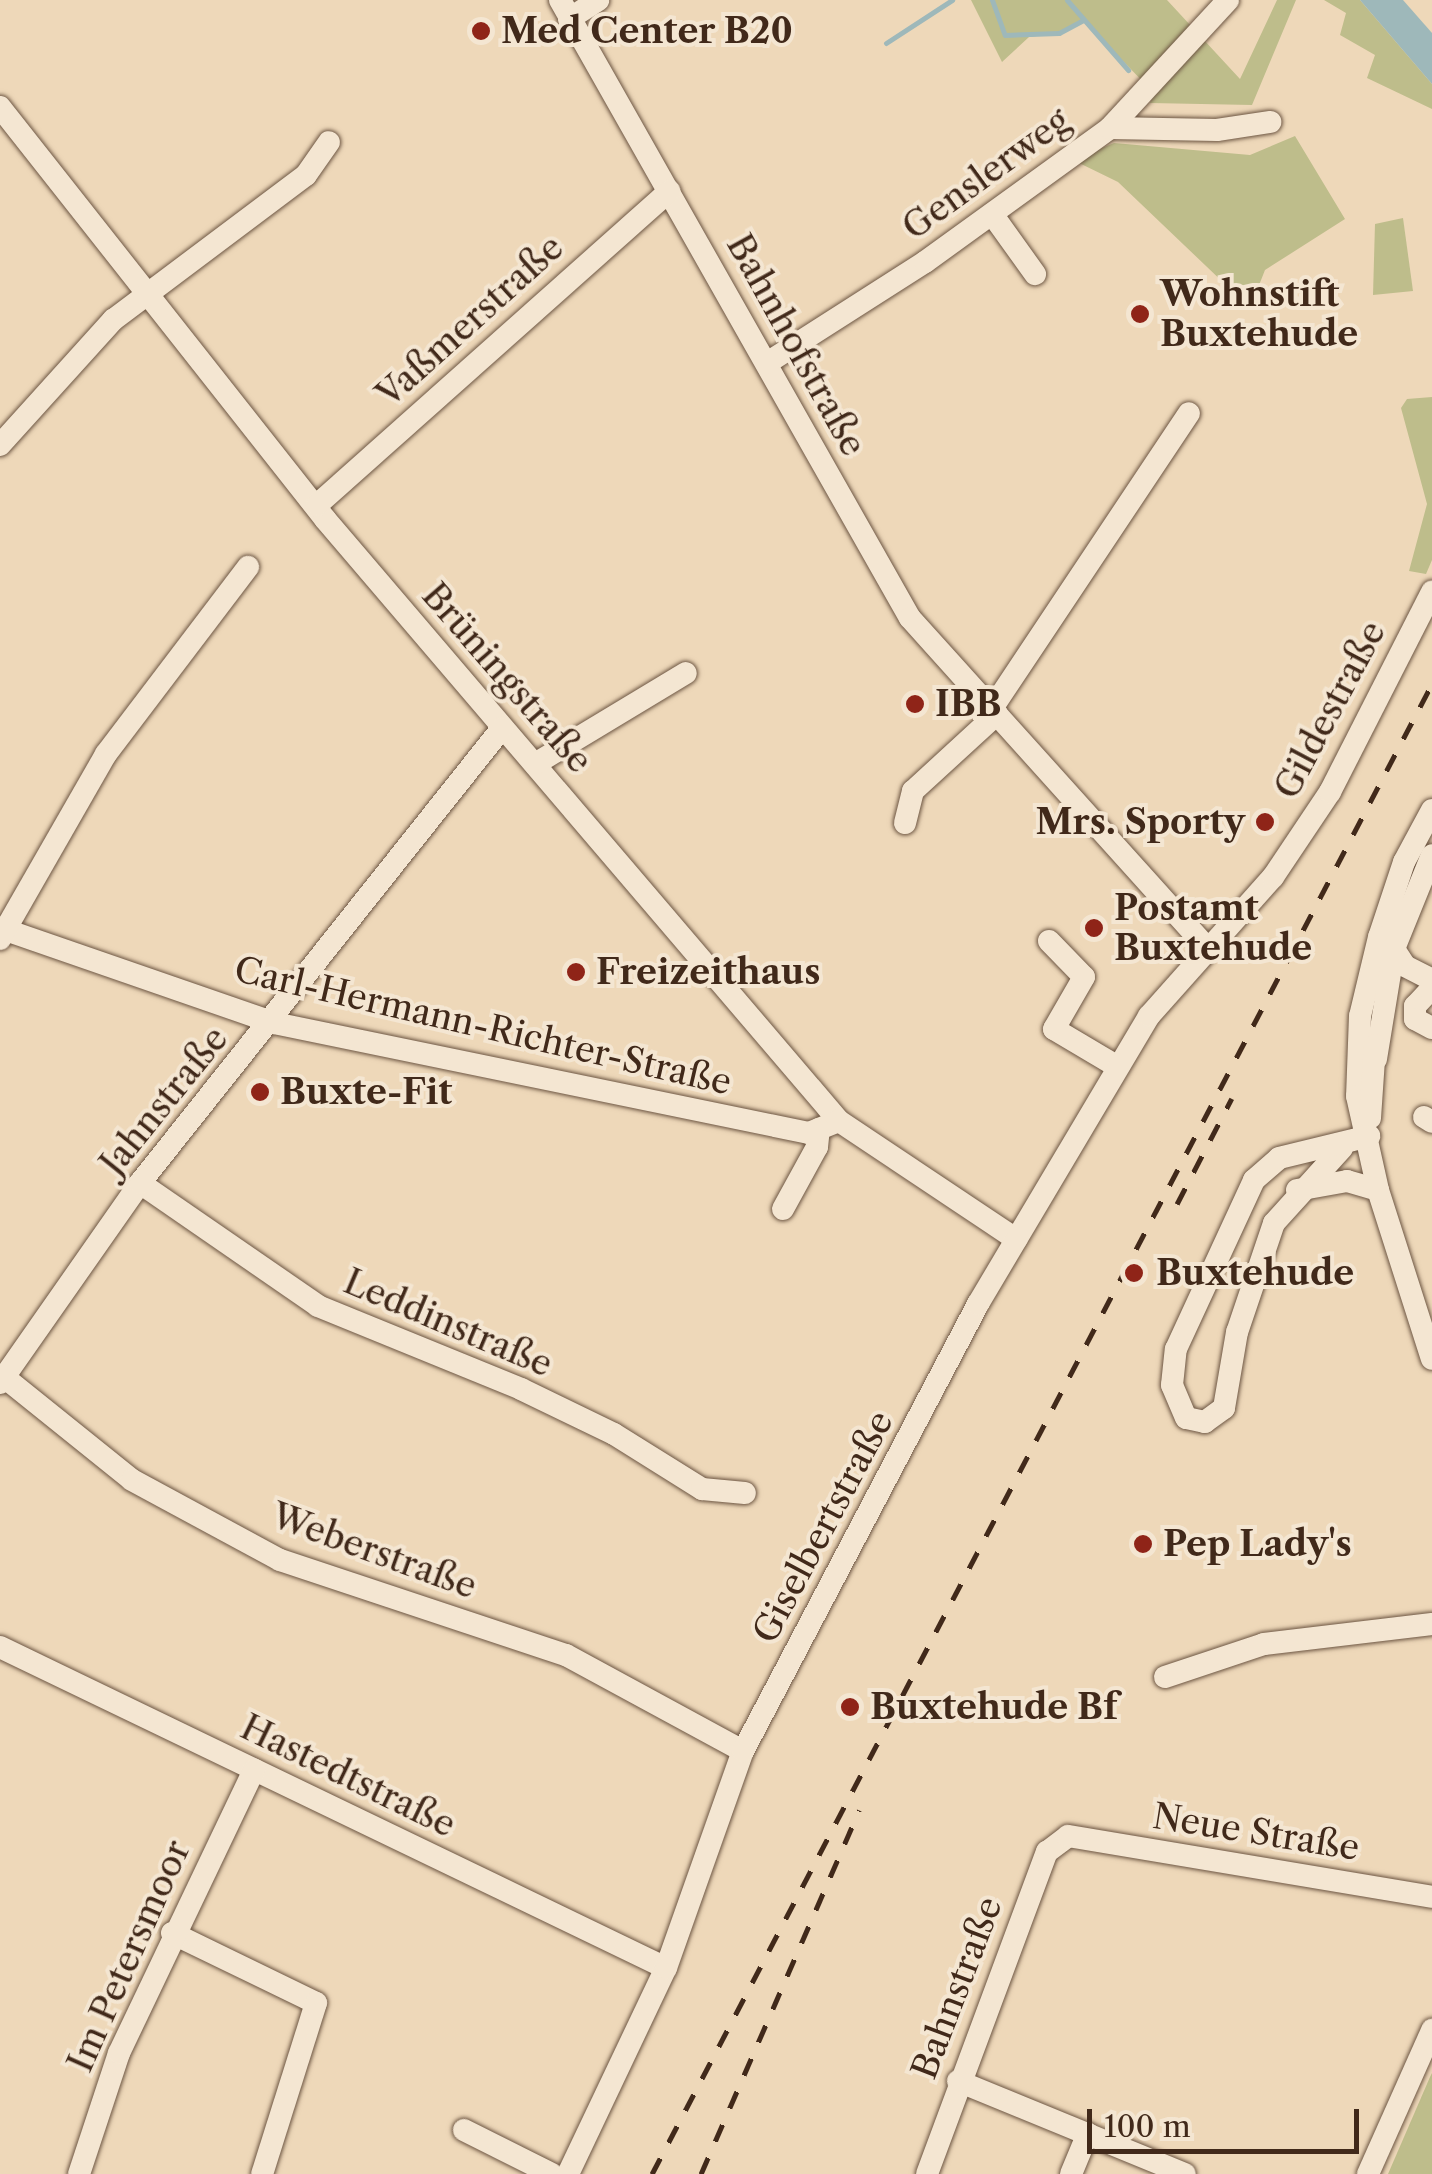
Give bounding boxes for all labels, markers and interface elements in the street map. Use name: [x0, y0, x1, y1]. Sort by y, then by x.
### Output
place label: Med Center B20: [501, 10, 793, 52]
marker: Med Center B20: [470, 20, 492, 42]
street label: Genslerweg: [894, 99, 1078, 249]
street label: Vaßmerstraße: [368, 226, 572, 416]
street label: Bahnhofstraße: [718, 227, 874, 463]
place label: Wohnstift Buxtehude: [1160, 273, 1358, 355]
marker: Wohnstift Buxtehude: [1129, 303, 1151, 325]
street label: Brüningstraße: [413, 575, 601, 781]
street label: Gildestraße: [1266, 614, 1394, 806]
place label: IBB: [935, 683, 1002, 725]
marker: IBB: [904, 693, 926, 715]
place label: Mrs. Sporty: [1035, 801, 1245, 843]
marker: Mrs. Sporty: [1254, 811, 1276, 833]
place label: Postamt Buxtehude: [1114, 887, 1312, 969]
marker: Postamt Buxtehude: [1083, 917, 1105, 939]
street label: Carl-Hermann-Richter-Straße: [231, 948, 735, 1104]
place label: Freizeithaus: [596, 951, 820, 993]
marker: Freizeithaus: [565, 961, 587, 983]
street label: Jahnstraße: [91, 1018, 237, 1184]
place label: Buxte-Fit: [280, 1071, 452, 1113]
marker: Buxte-Fit: [249, 1081, 271, 1103]
place label: Buxtehude: [1156, 1252, 1354, 1294]
street label: Leddinstraße: [338, 1260, 558, 1386]
marker: Buxtehude: [1121, 1260, 1147, 1286]
street label: Giselbertstraße: [744, 1404, 902, 1650]
street label: Weberstraße: [266, 1495, 482, 1607]
place label: Pep Lady's: [1163, 1523, 1352, 1565]
marker: Pep Lady's: [1132, 1533, 1154, 1555]
place label: Buxtehude Bf: [870, 1686, 1118, 1728]
marker: Buxtehude Bf: [839, 1696, 861, 1718]
street label: Hastedtstraße: [234, 1706, 462, 1846]
street label: Neue Straße: [1150, 1795, 1362, 1869]
street label: Im Petersmoor: [59, 1834, 199, 2078]
street label: Bahnstraße: [903, 1891, 1011, 2085]
scale bar: [1092, 2089, 1364, 2151]
text: 100 m: [1104, 2108, 1191, 2145]

